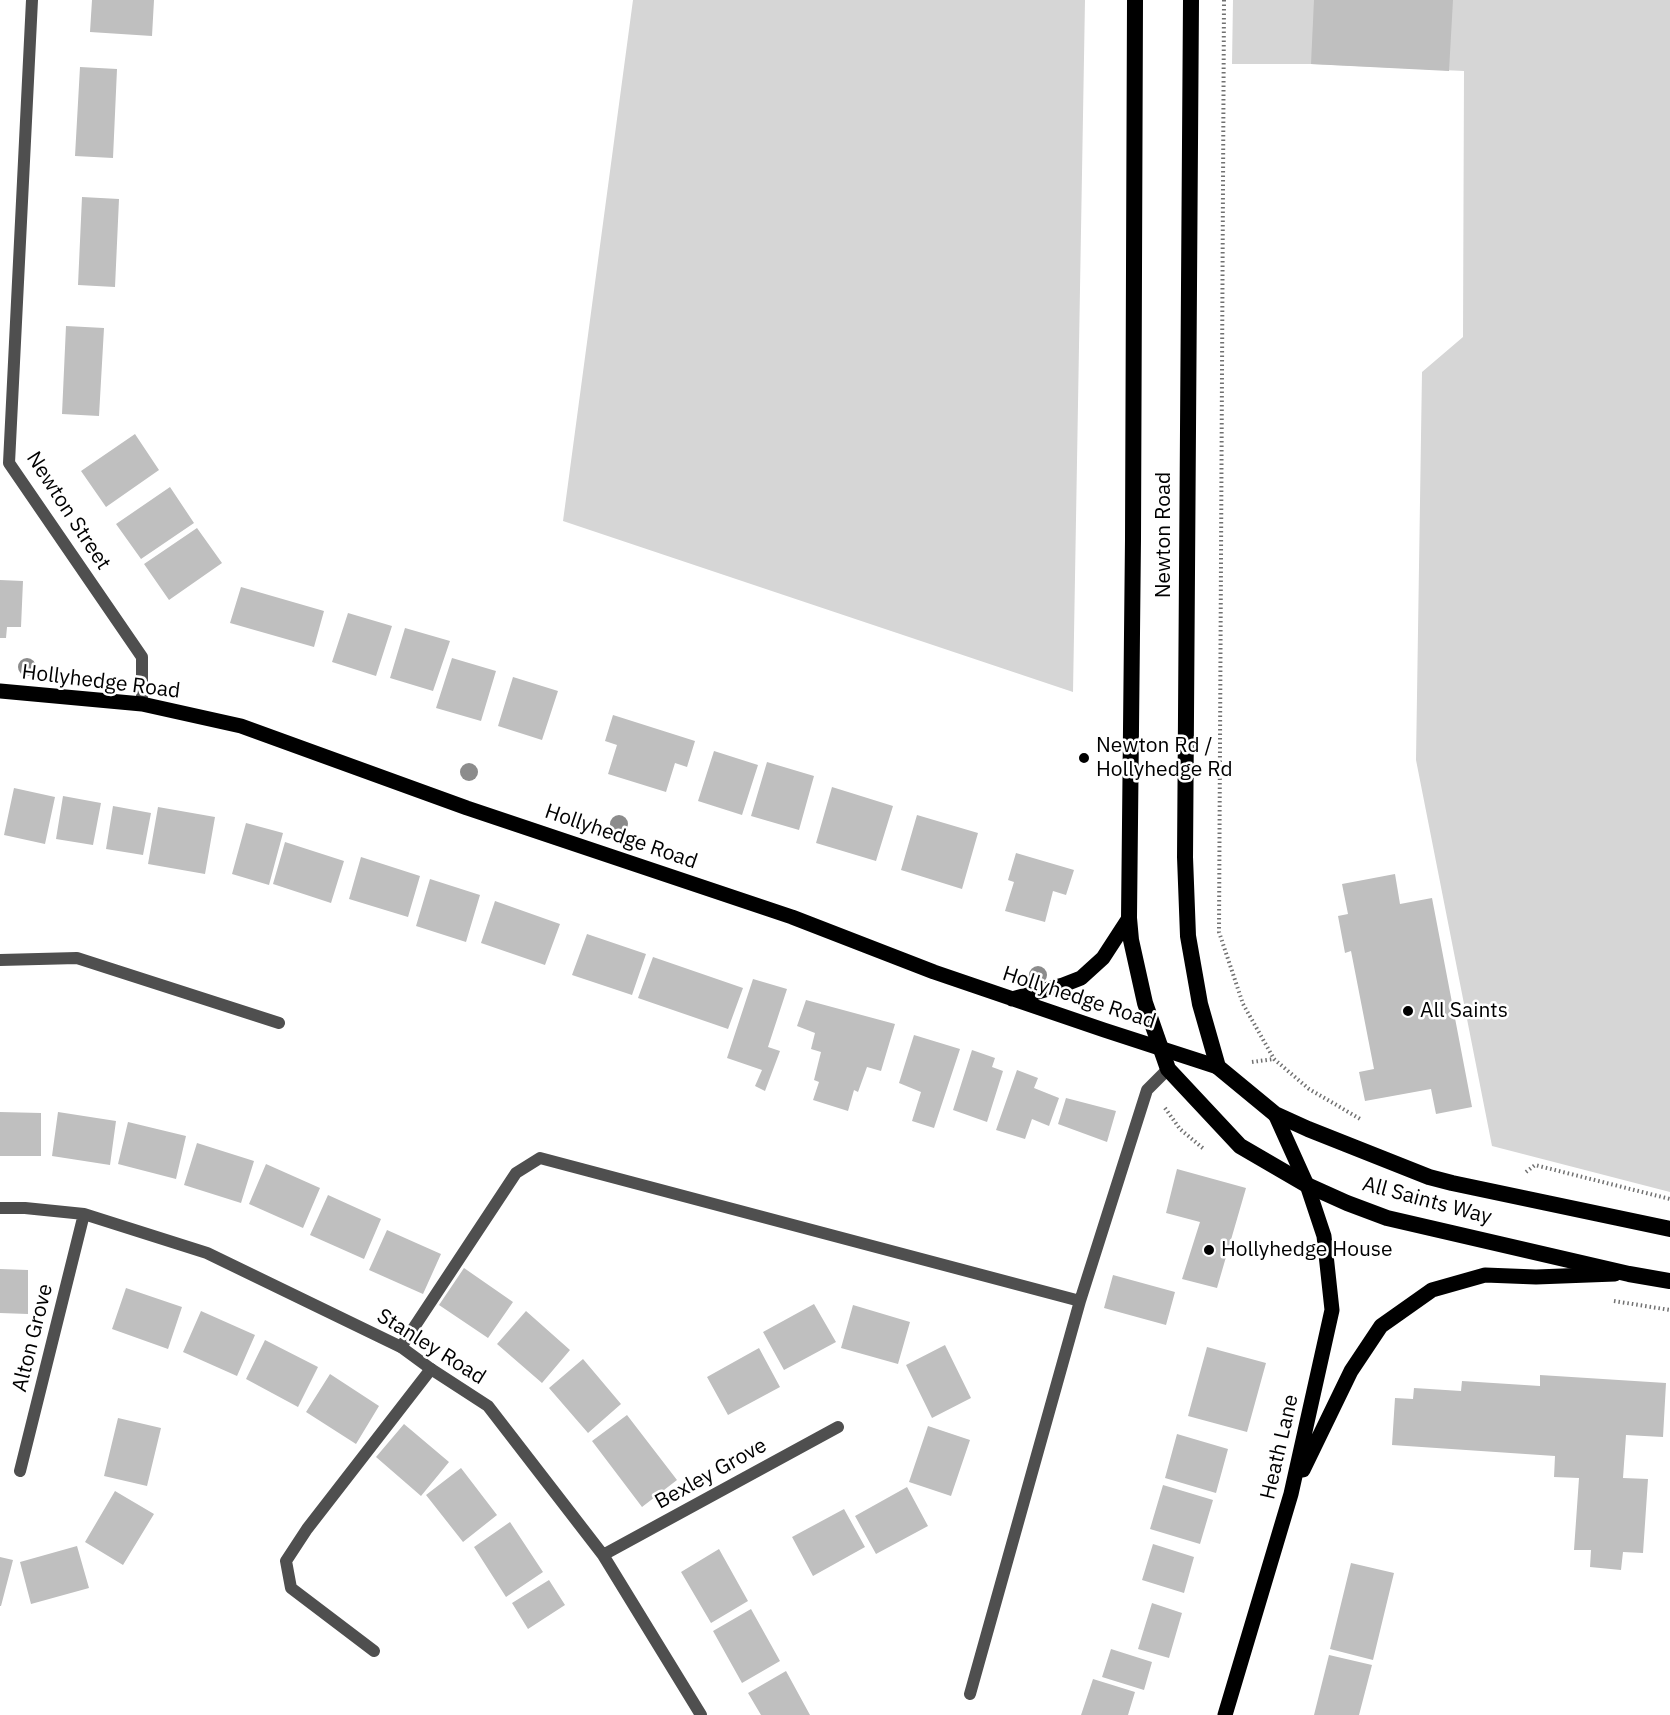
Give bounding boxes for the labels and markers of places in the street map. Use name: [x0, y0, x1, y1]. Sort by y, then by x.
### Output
place label: Newton Rd / Hollyhedge Rd: [1096, 733, 1233, 783]
marker: Newton Rd / Hollyhedge Rd: [1077, 751, 1091, 765]
place label: All Saints: [1420, 998, 1508, 1024]
marker: All Saints: [1401, 1004, 1415, 1018]
place label: Hollyhedge House: [1221, 1237, 1393, 1263]
marker: Hollyhedge House: [1202, 1243, 1216, 1257]

